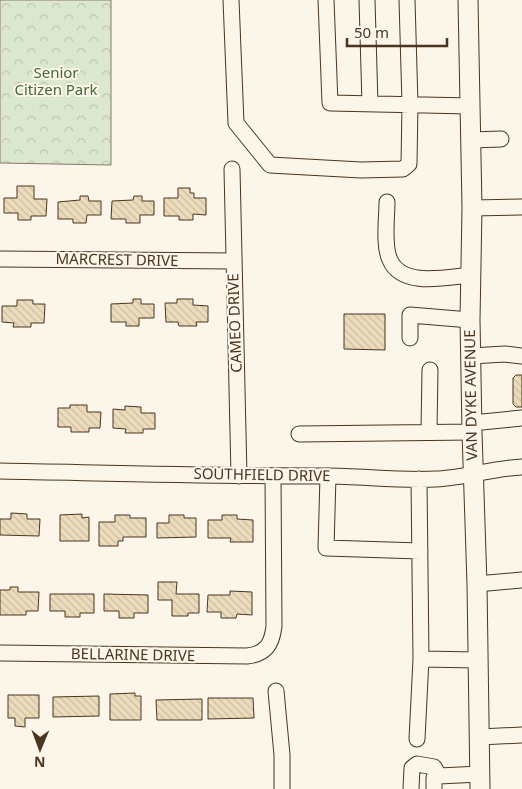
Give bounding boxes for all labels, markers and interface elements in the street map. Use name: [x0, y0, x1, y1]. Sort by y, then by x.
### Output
scale bar: [347, 15, 447, 47]
text: 50 m: [354, 22, 389, 42]
park label: Senior Citizen Park: [14, 62, 98, 99]
street label: MARCREST DRIVE: [55, 248, 179, 270]
street label: CAMEO DRIVE: [222, 273, 246, 373]
street label: VAN DYKE AVENUE: [459, 329, 481, 461]
street label: SOUTHFIELD DRIVE: [193, 463, 331, 485]
street label: BELLARINE DRIVE: [71, 643, 195, 665]
north arrow: [15, 724, 65, 774]
text: N: [34, 753, 46, 772]

